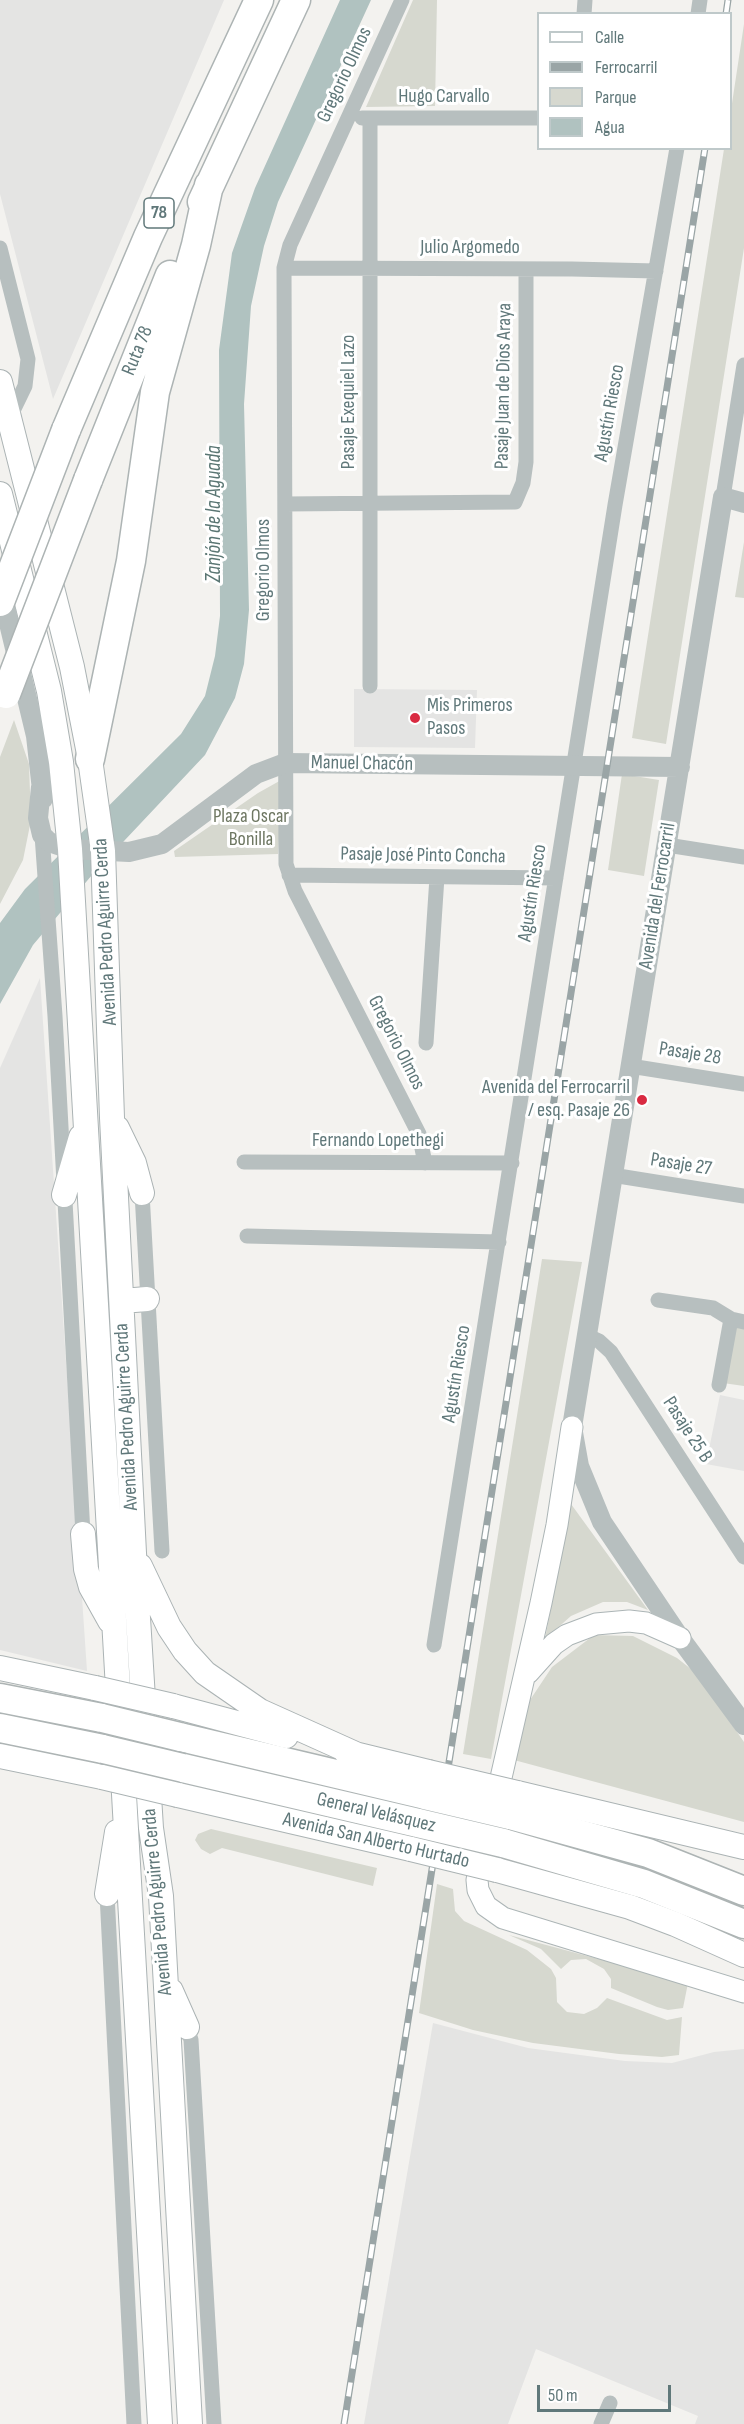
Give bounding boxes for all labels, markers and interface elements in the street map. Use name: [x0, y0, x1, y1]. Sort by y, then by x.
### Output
legend: [537, 12, 732, 150]
street label: Gregorio Olmos: [312, 23, 378, 127]
text: Calle: [595, 27, 624, 48]
text: Ferrocarril: [595, 57, 657, 78]
street label: Hugo Carvallo: [398, 85, 490, 109]
text: Parque: [595, 87, 636, 108]
text: Agua: [595, 117, 625, 138]
road number: 78: [144, 198, 174, 228]
street label: Julio Argomedo: [420, 236, 520, 260]
street label: Pasaje Juan de Dios Araya: [491, 303, 517, 469]
street label: Ruta 78: [117, 323, 159, 379]
street label: Pasaje Exequiel Lazo: [337, 335, 361, 469]
street label: Agustín Riesco: [590, 363, 630, 463]
water label: Zanjón de la Aguada: [202, 445, 228, 583]
street label: Gregorio Olmos: [252, 519, 276, 621]
place label: Mis Primeros Pasos: [427, 694, 513, 741]
marker: Mis Primeros Pasos: [408, 711, 422, 725]
street label: Manuel Chacón: [311, 751, 413, 777]
park label: Plaza Oscar Bonilla: [213, 805, 289, 852]
street label: Avenida del Ferrocarril: [635, 821, 681, 971]
street label: Avenida Pedro Aguirre Cerda: [89, 838, 123, 1026]
street label: Pasaje José Pinto Concha: [340, 843, 506, 869]
street label: Agustín Riesco: [513, 843, 553, 943]
street label: Gregorio Olmos: [362, 992, 430, 1094]
street label: Pasaje 28: [657, 1037, 723, 1071]
place label: Avenida del Ferrocarril / esq. Pasaje 26: [482, 1076, 630, 1123]
marker: Avenida del Ferrocarril / esq. Pasaje 26: [635, 1093, 649, 1107]
street label: Fernando Lopethegi: [312, 1129, 444, 1153]
street label: Pasaje 27: [649, 1148, 713, 1182]
street label: Avenida Pedro Aguirre Cerda: [110, 1323, 144, 1511]
street label: Agustín Riesco: [437, 1324, 477, 1424]
street label: Pasaje 25 B: [657, 1393, 717, 1467]
street label: General Velásquez: [314, 1788, 438, 1838]
street label: Avenida Pedro Aguirre Cerda: [138, 1808, 178, 1996]
street label: Avenida San Alberto Hurtado: [280, 1808, 472, 1874]
scale bar: [540, 2373, 674, 2411]
text: 50 m: [548, 2385, 578, 2406]

